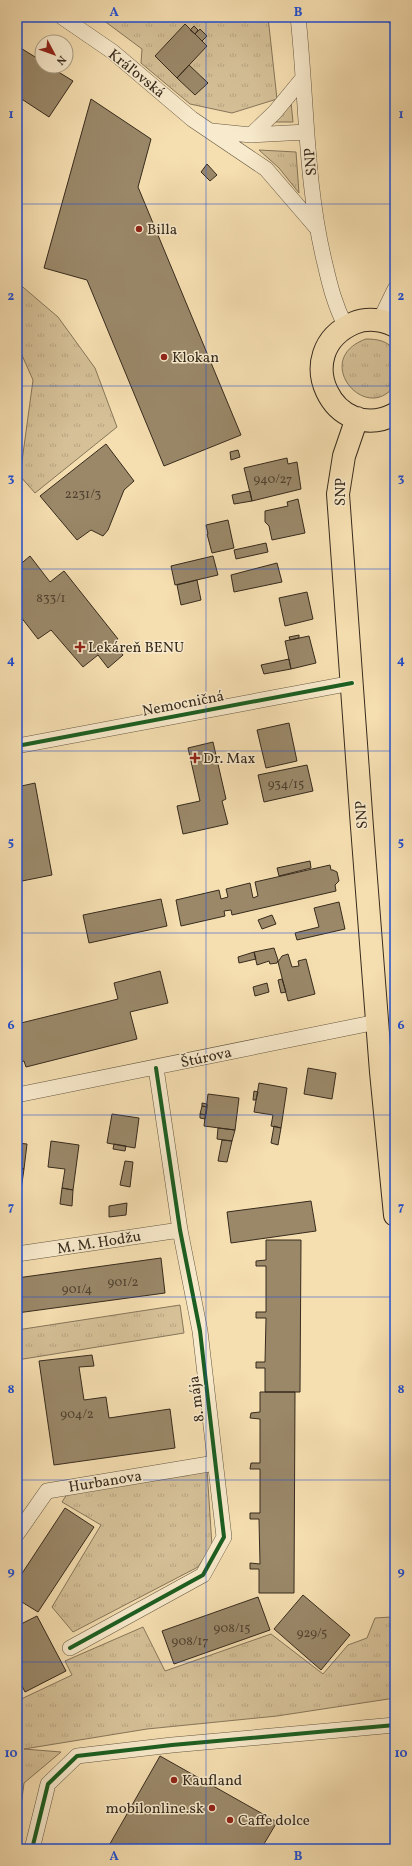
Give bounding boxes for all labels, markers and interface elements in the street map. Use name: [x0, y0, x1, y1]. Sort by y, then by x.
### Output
text: A: [109, 4, 119, 22]
text: B: [294, 4, 303, 22]
north arrow: [34, 34, 74, 74]
street label: Kráľovská: [103, 45, 169, 104]
text: N: [52, 52, 69, 68]
text: 1: [8, 106, 14, 124]
text: 1: [398, 106, 404, 124]
street label: SNP: [300, 147, 323, 177]
place label: Billa: [147, 220, 177, 241]
marker: Billa: [134, 224, 144, 234]
text: 2: [8, 288, 15, 306]
text: 2: [398, 288, 405, 306]
place label: Klokan: [172, 348, 219, 369]
marker: Klokan: [159, 352, 169, 362]
text: 3: [8, 470, 15, 488]
text: 3: [398, 470, 405, 488]
house number: 940/27: [254, 471, 292, 489]
street label: SNP: [331, 478, 352, 506]
house number: 2231/3: [65, 486, 101, 504]
house number: 833/1: [36, 590, 66, 608]
place label: Lekáreň BENU: [88, 638, 184, 659]
marker: Lekáreň BENU: [75, 642, 85, 652]
text: 4: [7, 652, 15, 670]
text: 4: [397, 652, 405, 670]
street label: Nemocničná: [141, 686, 226, 723]
place label: Dr. Max: [203, 749, 255, 770]
marker: Dr. Max: [190, 753, 200, 763]
house number: 934/15: [268, 776, 304, 794]
street label: SNP: [351, 800, 374, 830]
text: 5: [8, 834, 14, 852]
text: 5: [398, 834, 404, 852]
text: 6: [7, 1017, 15, 1035]
text: 6: [397, 1017, 405, 1035]
street label: Štúrova: [179, 1043, 234, 1074]
text: 7: [8, 1199, 14, 1217]
text: 7: [398, 1199, 404, 1217]
street label: M. M. Hodžu: [56, 1226, 143, 1260]
house number: 901/2: [108, 1274, 138, 1292]
house number: 901/4: [62, 1281, 93, 1299]
street label: 8. mája: [184, 1374, 211, 1423]
text: 8: [7, 1381, 15, 1399]
text: 8: [397, 1381, 405, 1399]
house number: 904/2: [60, 1406, 94, 1424]
street label: Hurbanova: [67, 1466, 143, 1499]
text: 9: [7, 1563, 15, 1581]
text: 9: [397, 1563, 405, 1581]
house number: 908/15: [213, 1620, 251, 1638]
house number: 929/5: [297, 1625, 327, 1643]
house number: 908/17: [171, 1633, 209, 1651]
text: 10: [4, 1745, 18, 1763]
text: 10: [394, 1745, 408, 1763]
place label: Kaufland: [182, 1771, 242, 1792]
marker: Kaufland: [169, 1775, 179, 1785]
place label: mobilonline.sk: [106, 1799, 204, 1820]
marker: mobilonline.sk: [207, 1803, 217, 1813]
place label: Caffe dolce: [238, 1811, 310, 1832]
marker: Caffe dolce: [225, 1815, 235, 1825]
text: A: [109, 1848, 119, 1866]
text: B: [294, 1848, 303, 1866]

